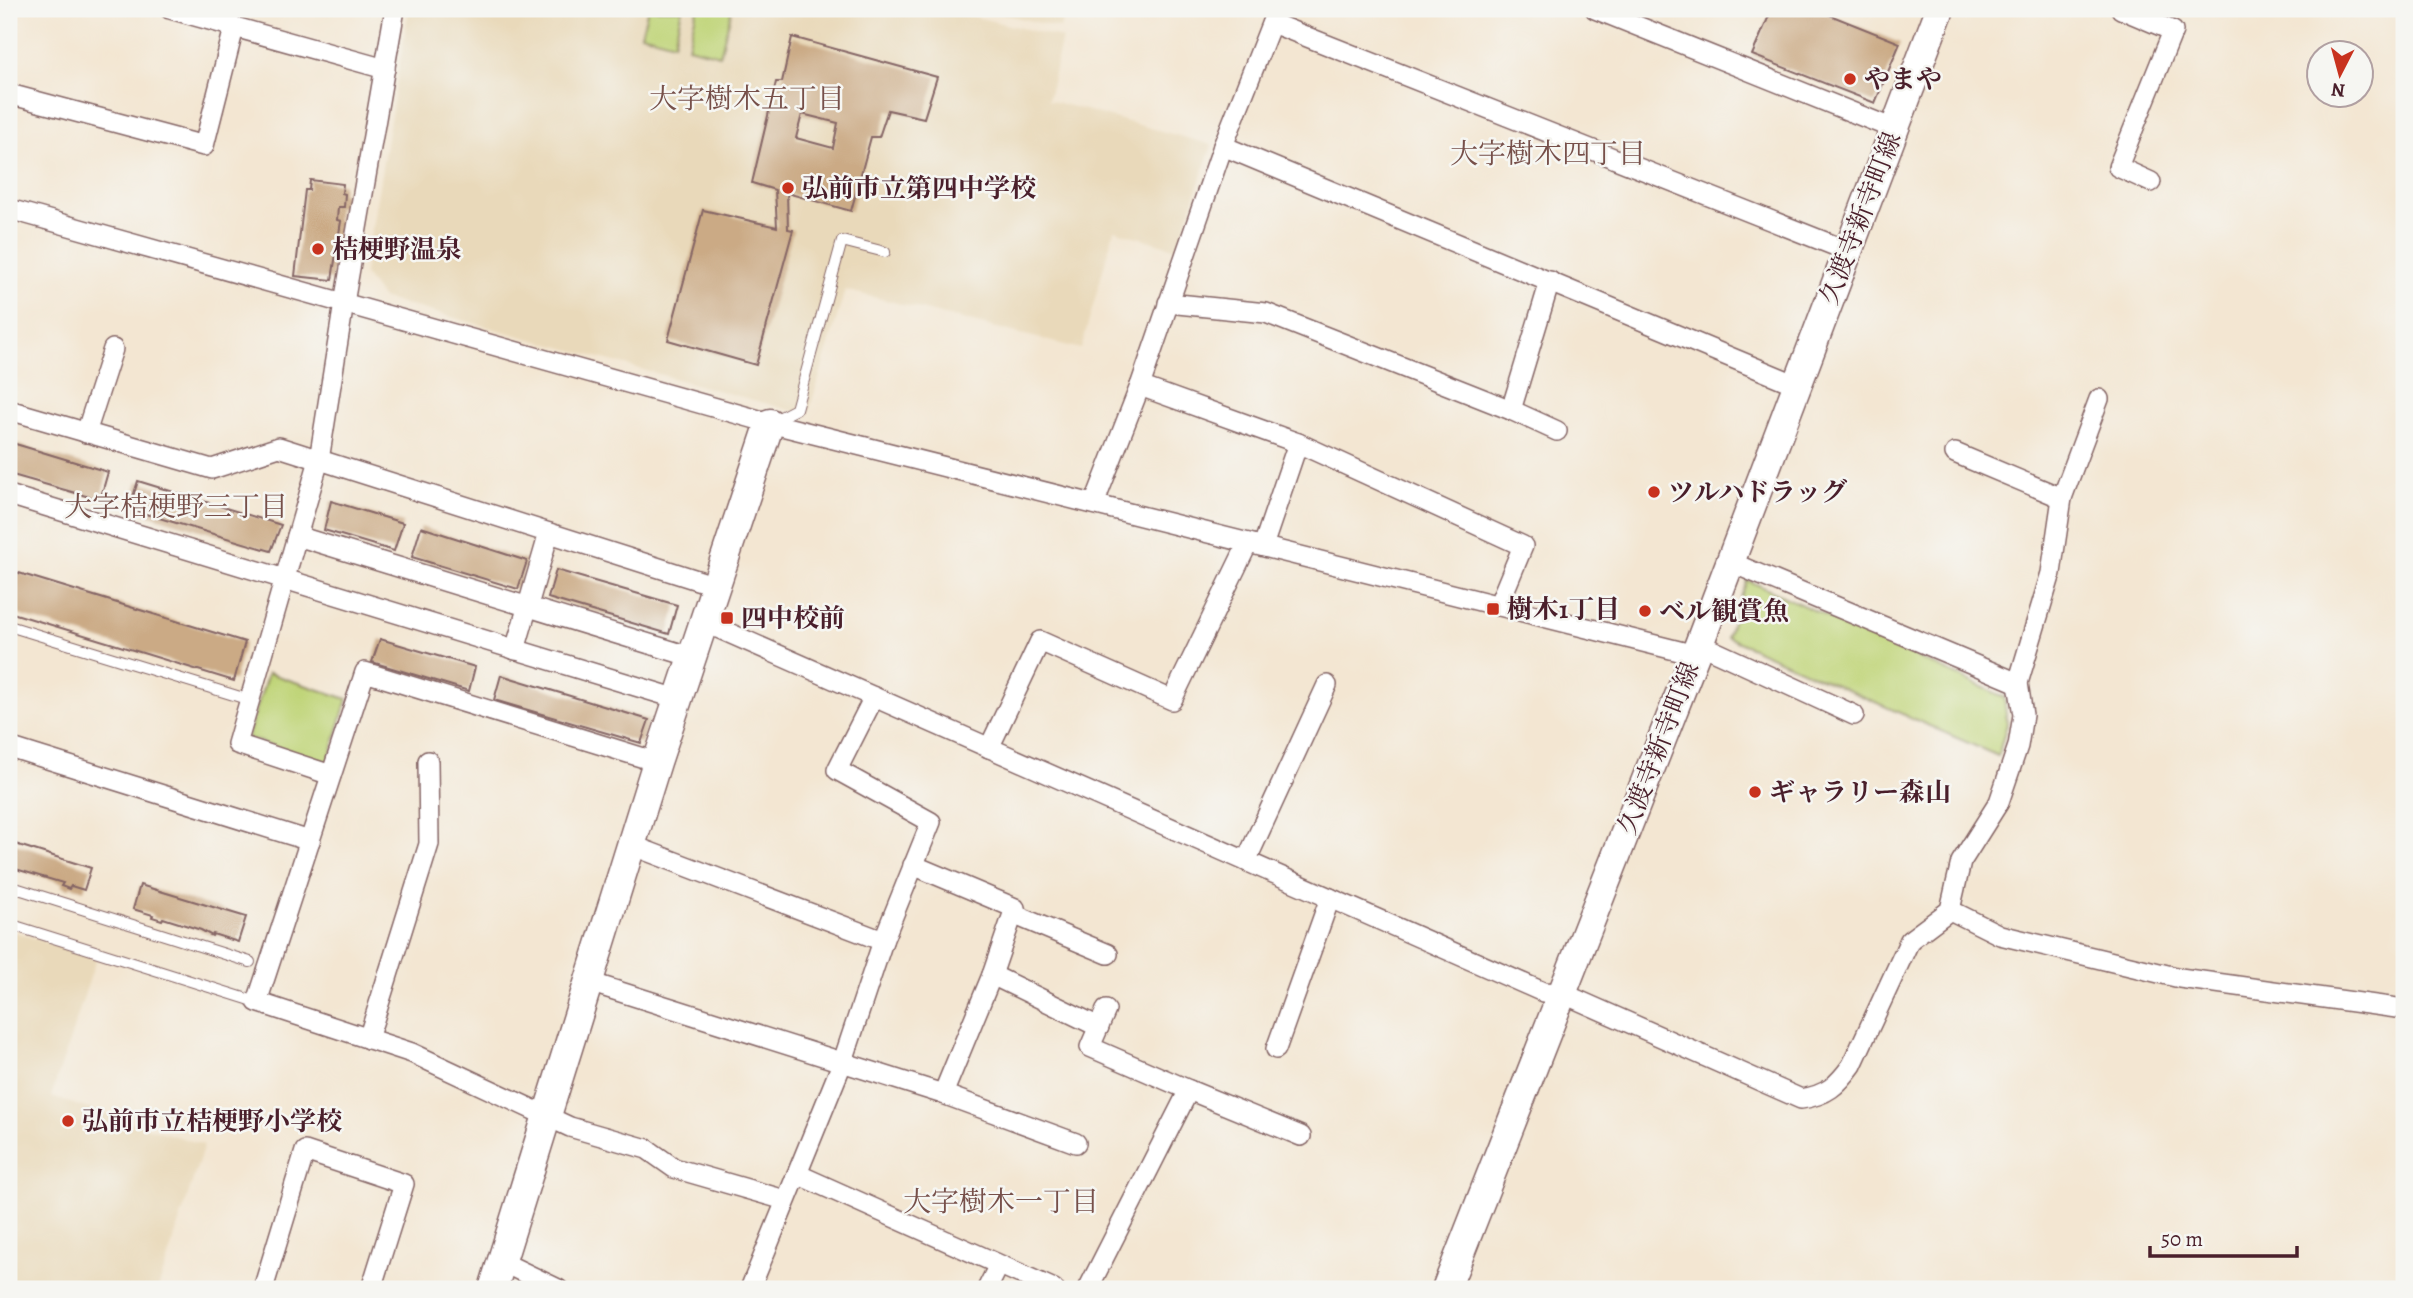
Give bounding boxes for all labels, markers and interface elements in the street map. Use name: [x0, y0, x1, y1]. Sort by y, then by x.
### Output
north arrow: [2304, 38, 2374, 108]
place label: やまや: [1864, 62, 1942, 97]
marker: やまや: [1842, 71, 1858, 87]
text: N: [2330, 76, 2347, 104]
district label: 大字樹木五丁目: [649, 80, 845, 118]
street label: 久渡寺新寺町線: [1812, 127, 1909, 309]
district label: 大字樹木四丁目: [1450, 135, 1646, 173]
place label: 弘前市立第四中学校: [802, 171, 1036, 206]
marker: 弘前市立第四中学校: [780, 180, 796, 196]
place label: 桔梗野温泉: [332, 232, 462, 267]
marker: 桔梗野温泉: [310, 241, 326, 257]
place label: ツルハドラッグ: [1668, 475, 1847, 510]
marker: ツルハドラッグ: [1646, 484, 1662, 500]
district label: 大字桔梗野三丁目: [64, 488, 288, 526]
place label: 樹木1丁目: [1507, 592, 1620, 627]
place label: ベル観賞魚: [1659, 594, 1789, 629]
place label: 四中校前: [741, 601, 845, 636]
marker: 樹木1丁目: [1485, 601, 1501, 617]
marker: ベル観賞魚: [1637, 603, 1653, 619]
marker: 四中校前: [719, 610, 735, 626]
street label: 久渡寺新寺町線: [1610, 657, 1707, 839]
place label: ギャラリー森山: [1769, 775, 1951, 810]
marker: ギャラリー森山: [1747, 784, 1763, 800]
place label: 弘前市立桔梗野小学校: [82, 1104, 342, 1139]
marker: 弘前市立桔梗野小学校: [60, 1113, 76, 1129]
district label: 大字樹木一丁目: [903, 1183, 1099, 1221]
scale bar: [2150, 1214, 2298, 1258]
text: 50 m: [2161, 1225, 2203, 1253]

